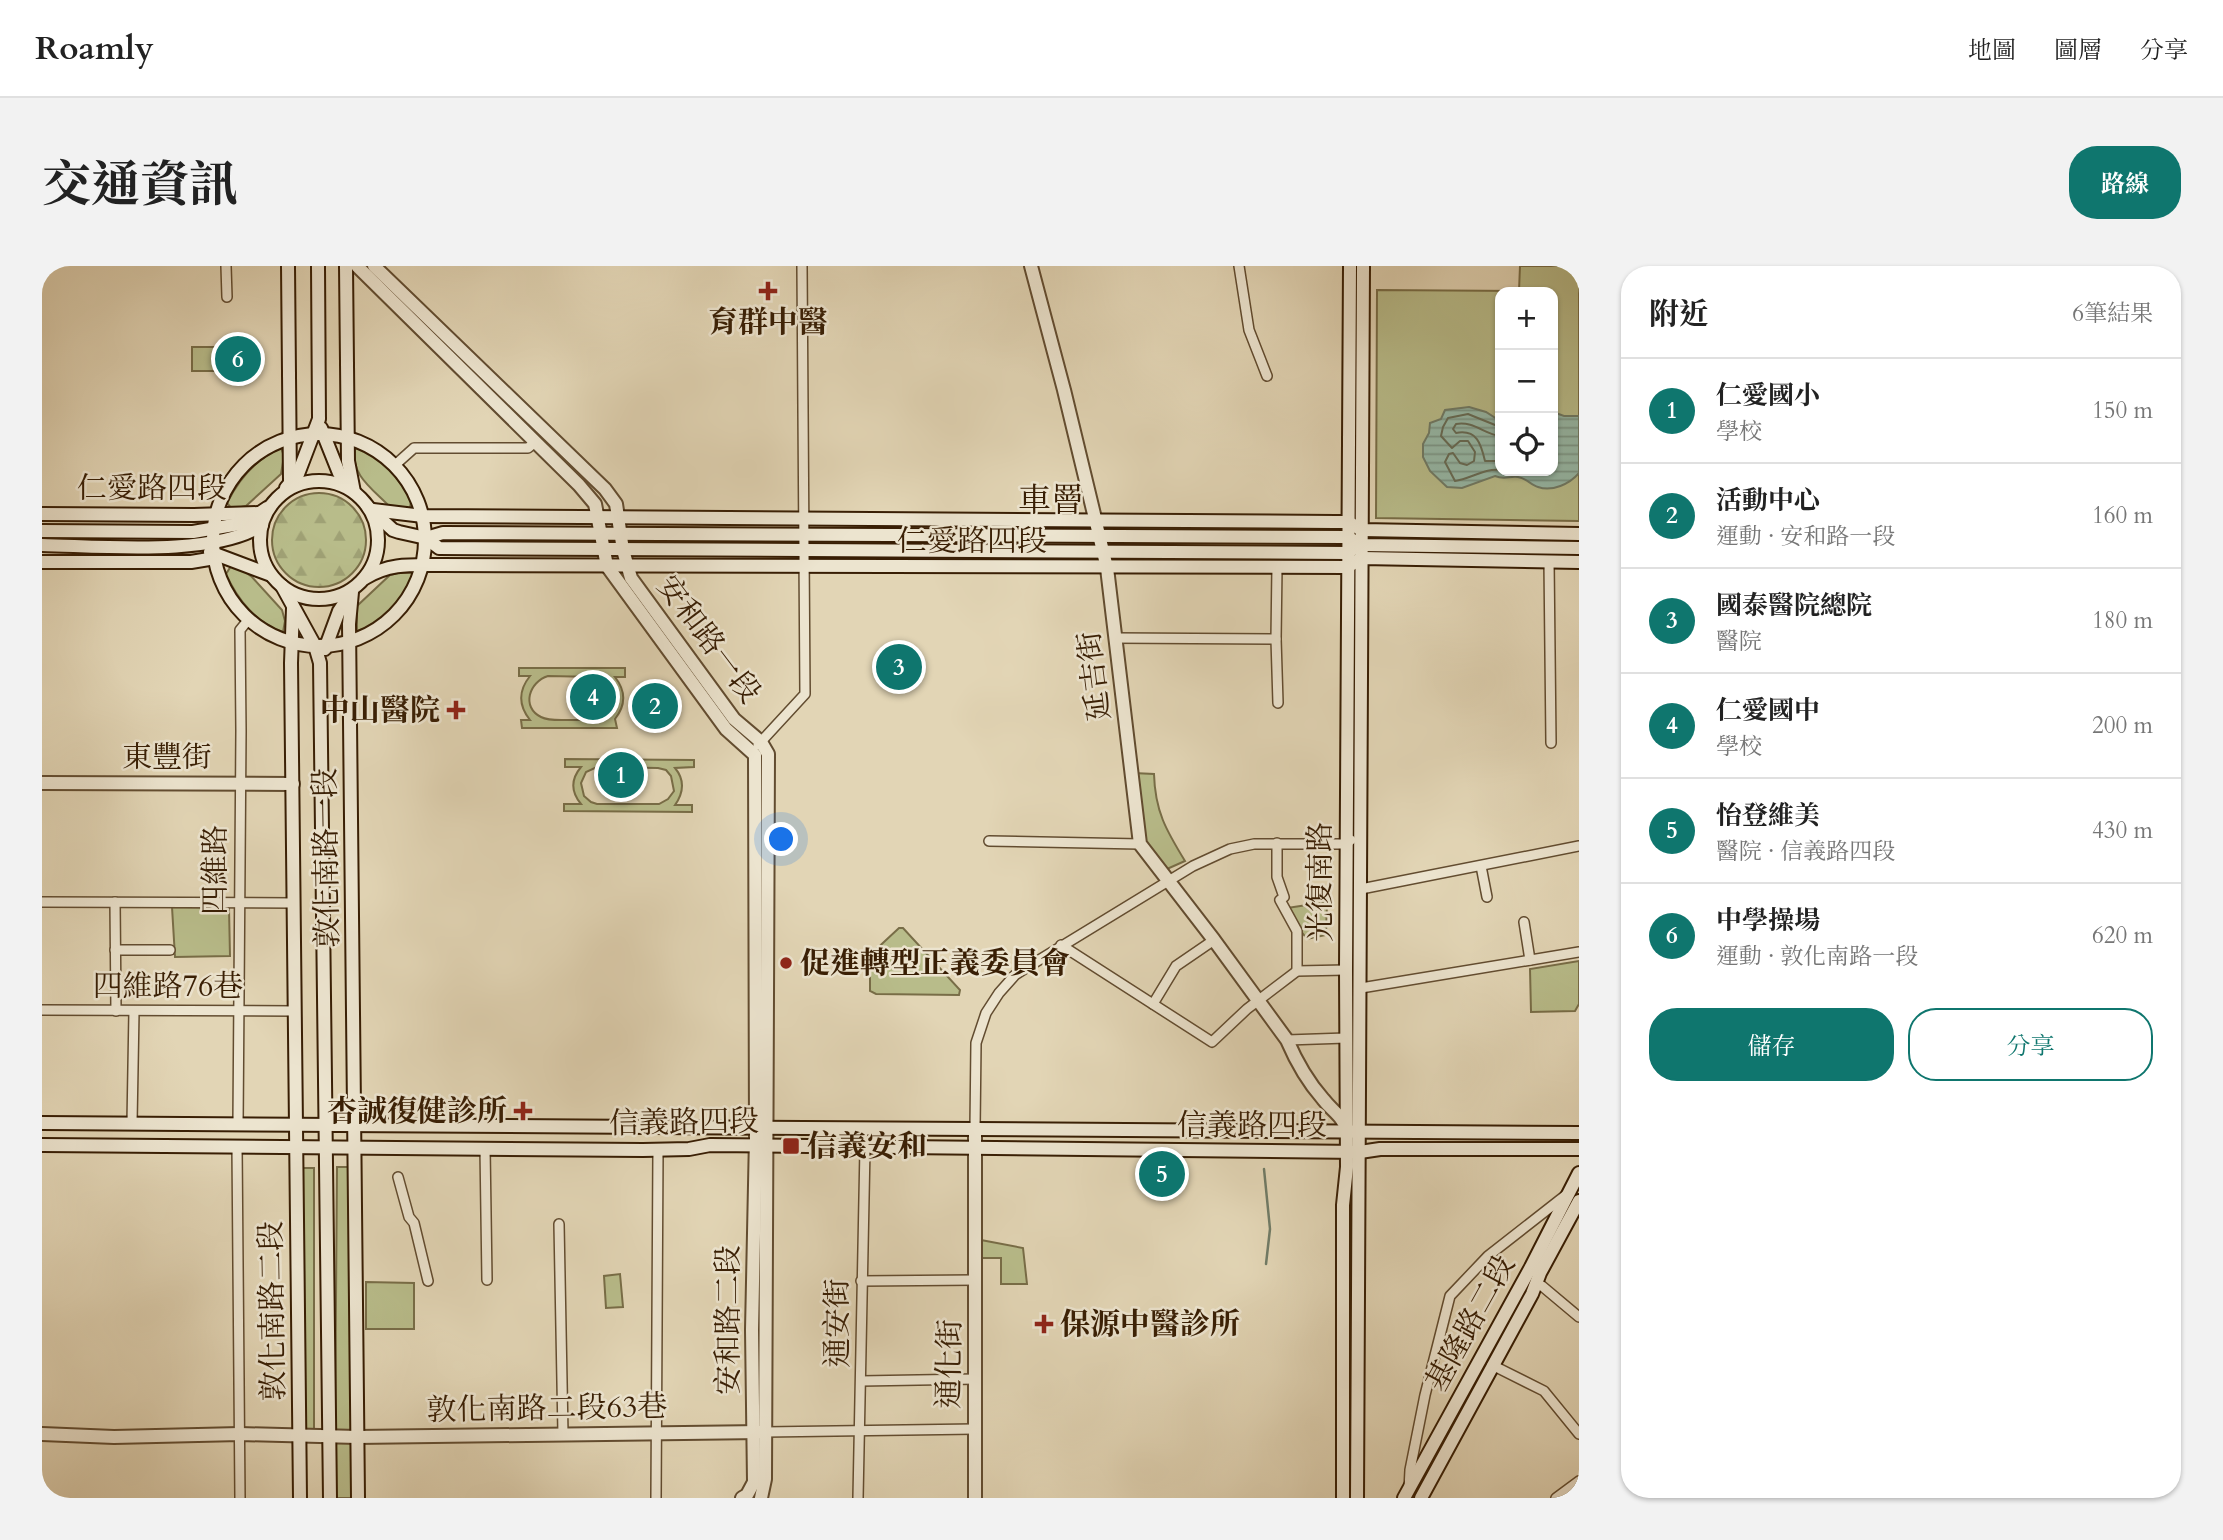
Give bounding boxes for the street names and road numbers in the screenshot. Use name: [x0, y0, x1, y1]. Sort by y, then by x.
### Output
street label: 仁愛路四段: [77, 468, 227, 509]
street label: 仁愛路四段: [897, 521, 1047, 562]
street label: 安和路一段: [647, 567, 770, 712]
street label: 延吉街: [1069, 629, 1120, 723]
street label: 東豐街: [122, 737, 212, 778]
street label: 敦化南路一段: [304, 768, 349, 948]
street label: 光復南路: [1300, 822, 1341, 942]
street label: 四維路: [195, 825, 236, 915]
street label: 四維路76巷: [93, 966, 243, 1007]
street label: 信義路四段: [609, 1101, 759, 1144]
street label: 信義路四段: [1177, 1105, 1327, 1146]
street label: 敦化南路二段: [250, 1221, 295, 1401]
street label: 安和路二段: [708, 1245, 749, 1395]
street label: 基隆路二段: [1416, 1248, 1525, 1399]
street label: 通安街: [817, 1278, 858, 1368]
street label: 通化街: [928, 1319, 971, 1409]
street label: 敦化南路二段63巷: [426, 1386, 668, 1431]

